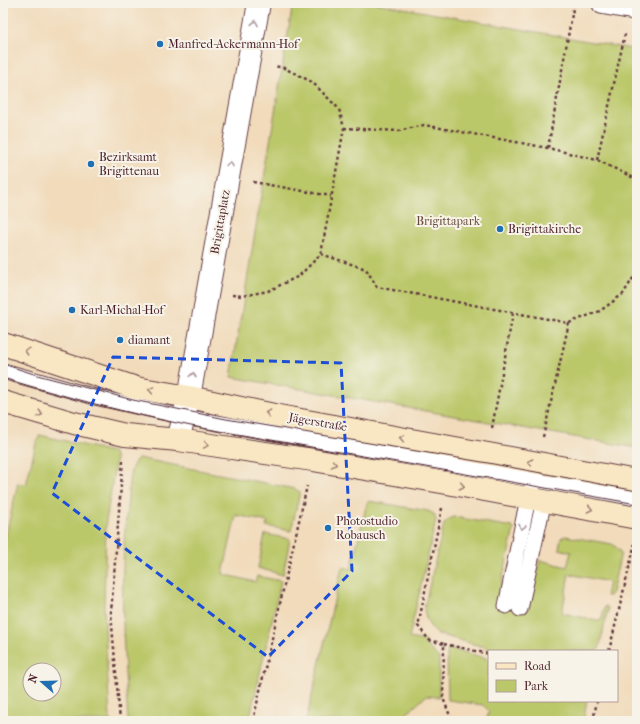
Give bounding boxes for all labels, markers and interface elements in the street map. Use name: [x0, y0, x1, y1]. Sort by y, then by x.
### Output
one-way arrow: [250, 20, 259, 26]
place label: Manfred-Ackermann-Hof: [168, 37, 301, 51]
marker: Manfred-Ackermann-Hof: [155, 39, 165, 49]
place label: Bezirksamt Brigittenau: [99, 150, 159, 178]
marker: Bezirksamt Brigittenau: [86, 159, 96, 169]
one-way arrow: [225, 161, 234, 168]
street label: Brigittaplatz: [207, 188, 233, 255]
park label: Brigittapark: [416, 214, 481, 228]
place label: Brigittakirche: [508, 222, 581, 236]
marker: Brigittakirche: [495, 224, 505, 234]
place label: Karl-Michal-Hof: [80, 303, 167, 317]
marker: Karl-Michal-Hof: [67, 305, 77, 315]
place label: diamant: [128, 333, 171, 347]
marker: diamant: [115, 335, 125, 345]
one-way arrow: [23, 348, 30, 356]
one-way arrow: [188, 372, 197, 378]
one-way arrow: [147, 386, 154, 395]
one-way arrow: [37, 409, 44, 418]
one-way arrow: [265, 410, 271, 418]
street label: Jägerstraße: [287, 410, 348, 434]
one-way arrow: [399, 434, 405, 442]
one-way arrow: [203, 440, 209, 449]
one-way arrow: [527, 458, 533, 467]
one-way arrow: [331, 459, 337, 468]
one-way arrow: [459, 481, 466, 490]
one-way arrow: [587, 505, 593, 513]
place label: Photostudio Robausch: [336, 514, 398, 542]
marker: Photostudio Robausch: [323, 523, 333, 533]
one-way arrow: [519, 524, 527, 531]
legend: [488, 650, 618, 702]
text: Road: [524, 659, 551, 673]
north arrow: [22, 662, 62, 702]
text: N: [26, 672, 41, 685]
text: Park: [524, 679, 549, 693]

